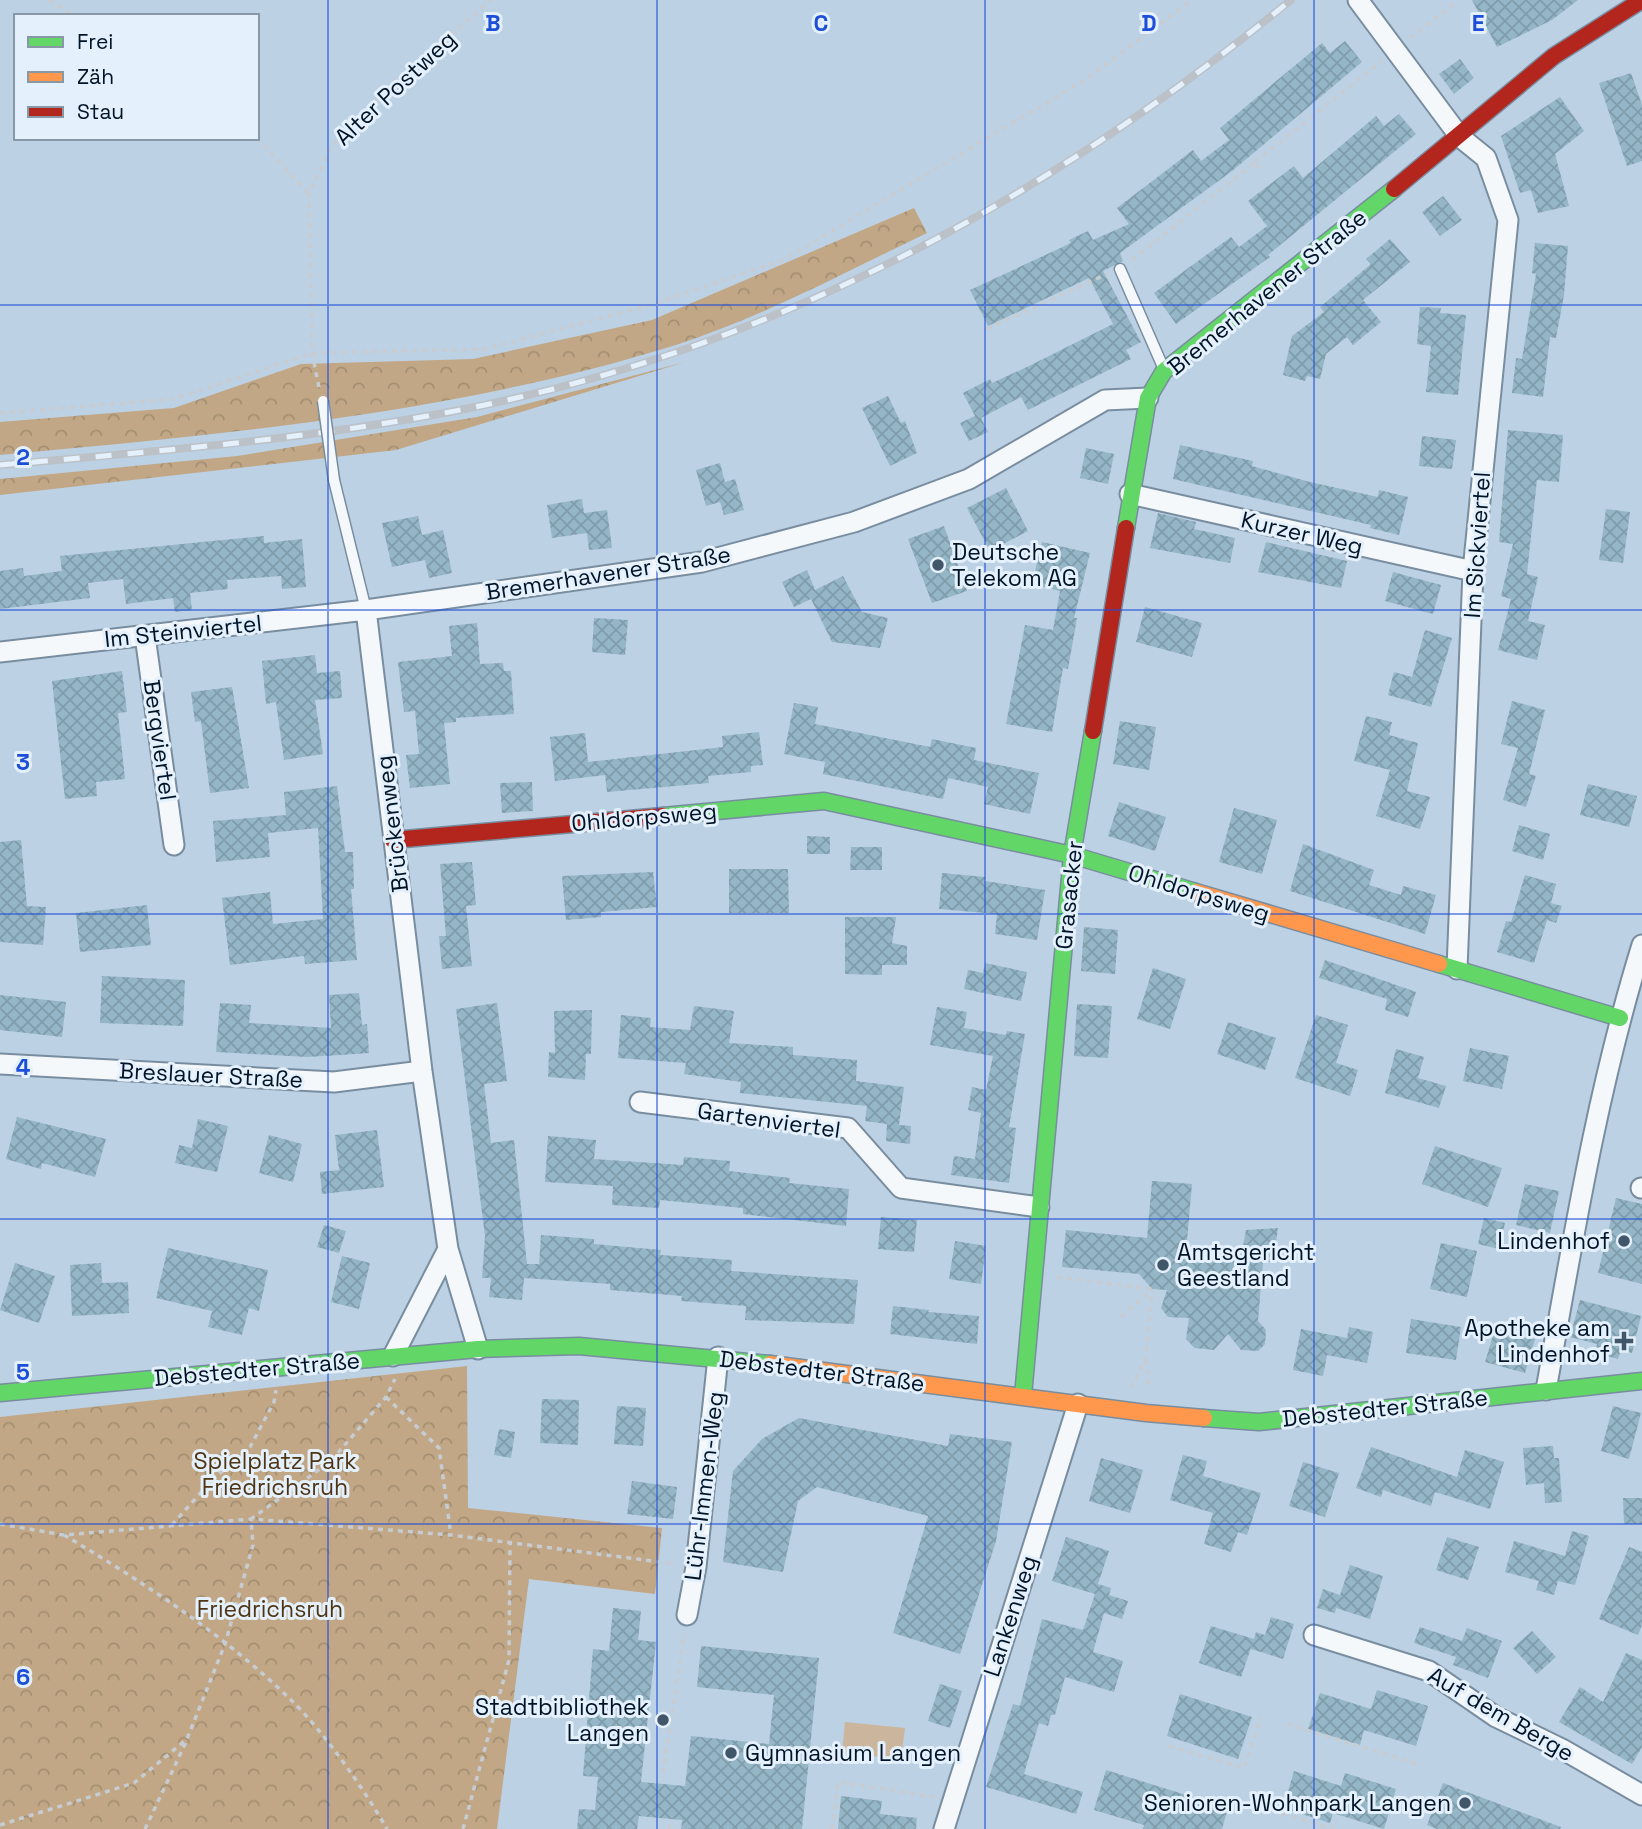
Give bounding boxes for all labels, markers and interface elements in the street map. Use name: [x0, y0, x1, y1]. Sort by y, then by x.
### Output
text: B: [485, 8, 501, 38]
text: C: [814, 8, 828, 38]
text: D: [1141, 8, 1157, 38]
text: E: [1472, 8, 1484, 38]
legend: [14, 14, 259, 140]
street label: Alter Postweg: [328, 24, 462, 152]
text: Frei: [77, 28, 113, 55]
text: Zäh: [77, 63, 114, 90]
text: Stau: [77, 98, 124, 125]
street label: Bremerhavener Straße: [1161, 202, 1373, 382]
text: 2: [16, 442, 30, 472]
street label: Im Sickviertel: [1457, 471, 1497, 619]
street label: Kurzer Weg: [1238, 504, 1366, 562]
place label: Deutsche Telekom AG: [952, 537, 1077, 593]
street label: Bremerhavener Straße: [483, 539, 733, 607]
marker: Deutsche Telekom AG: [930, 557, 946, 573]
street label: Im Steinviertel: [103, 608, 263, 654]
street label: Bergviertel: [137, 678, 183, 802]
text: 3: [16, 747, 30, 777]
street label: Brückenweg: [369, 754, 415, 894]
street label: Ohldorpsweg: [570, 796, 718, 838]
street label: Grasacker: [1048, 839, 1090, 951]
street label: Ohldorpsweg: [1125, 857, 1273, 929]
text: 4: [16, 1052, 31, 1082]
street label: Breslauer Straße: [118, 1055, 304, 1095]
street label: Gartenviertel: [695, 1095, 843, 1145]
place label: Lindenhof: [1497, 1226, 1610, 1256]
marker: Lindenhof: [1616, 1233, 1632, 1249]
place label: Amtsgericht Geestland: [1177, 1237, 1314, 1293]
marker: Amtsgericht Geestland: [1155, 1257, 1171, 1273]
place label: Apotheke am Lindenhof: [1464, 1313, 1610, 1369]
marker: Apotheke am Lindenhof: [1616, 1333, 1632, 1349]
street label: Debstedter Straße: [718, 1344, 926, 1398]
street label: Debstedter Straße: [153, 1345, 361, 1393]
text: 5: [16, 1357, 30, 1387]
street label: Debstedter Straße: [1281, 1382, 1489, 1434]
street label: Lühr-Immen-Weg: [678, 1390, 730, 1582]
park label: Spielplatz Park Friedrichsruh: [193, 1446, 357, 1502]
street label: Lankenweg: [976, 1552, 1044, 1680]
park label: Friedrichsruh: [197, 1594, 343, 1624]
street label: Auf dem Berge: [1422, 1660, 1580, 1768]
text: 6: [16, 1662, 30, 1692]
place label: Stadtbibliothek Langen: [475, 1692, 649, 1748]
marker: Stadtbibliothek Langen: [655, 1712, 671, 1728]
place label: Gymnasium Langen: [745, 1738, 961, 1768]
marker: Gymnasium Langen: [723, 1745, 739, 1761]
place label: Senioren-Wohnpark Langen: [1144, 1788, 1451, 1818]
marker: Senioren-Wohnpark Langen: [1457, 1795, 1473, 1811]

